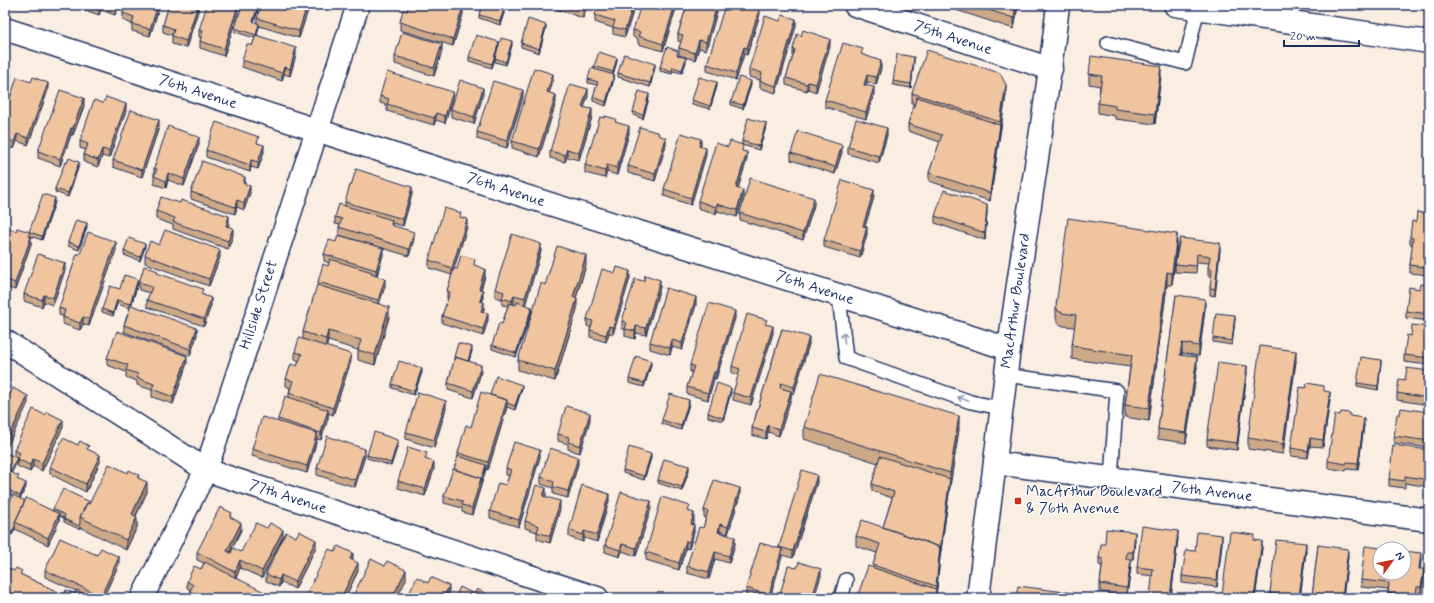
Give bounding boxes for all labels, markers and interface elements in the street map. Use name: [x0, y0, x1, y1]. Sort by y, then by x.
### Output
street label: 75th Avenue: [911, 16, 995, 60]
scale bar: [1284, 22, 1359, 48]
text: 20 m: [1290, 29, 1316, 45]
street label: 76th Avenue: [156, 70, 240, 114]
street label: 76th Avenue: [464, 168, 548, 212]
street label: MacArthur Boulevard: [997, 232, 1035, 370]
street label: Hillside Street: [235, 258, 283, 352]
street label: 76th Avenue: [773, 266, 857, 310]
one-way arrow: [840, 332, 848, 345]
one-way arrow: [958, 395, 970, 403]
street label: 77th Avenue: [247, 475, 329, 519]
street label: 76th Avenue: [1171, 477, 1253, 507]
place label: MacArthur Boulevard & 76th Avenue: [1026, 482, 1162, 519]
marker: MacArthur Boulevard & 76th Avenue: [1013, 496, 1023, 506]
north arrow: [1372, 541, 1412, 581]
text: N: [1392, 549, 1407, 563]

